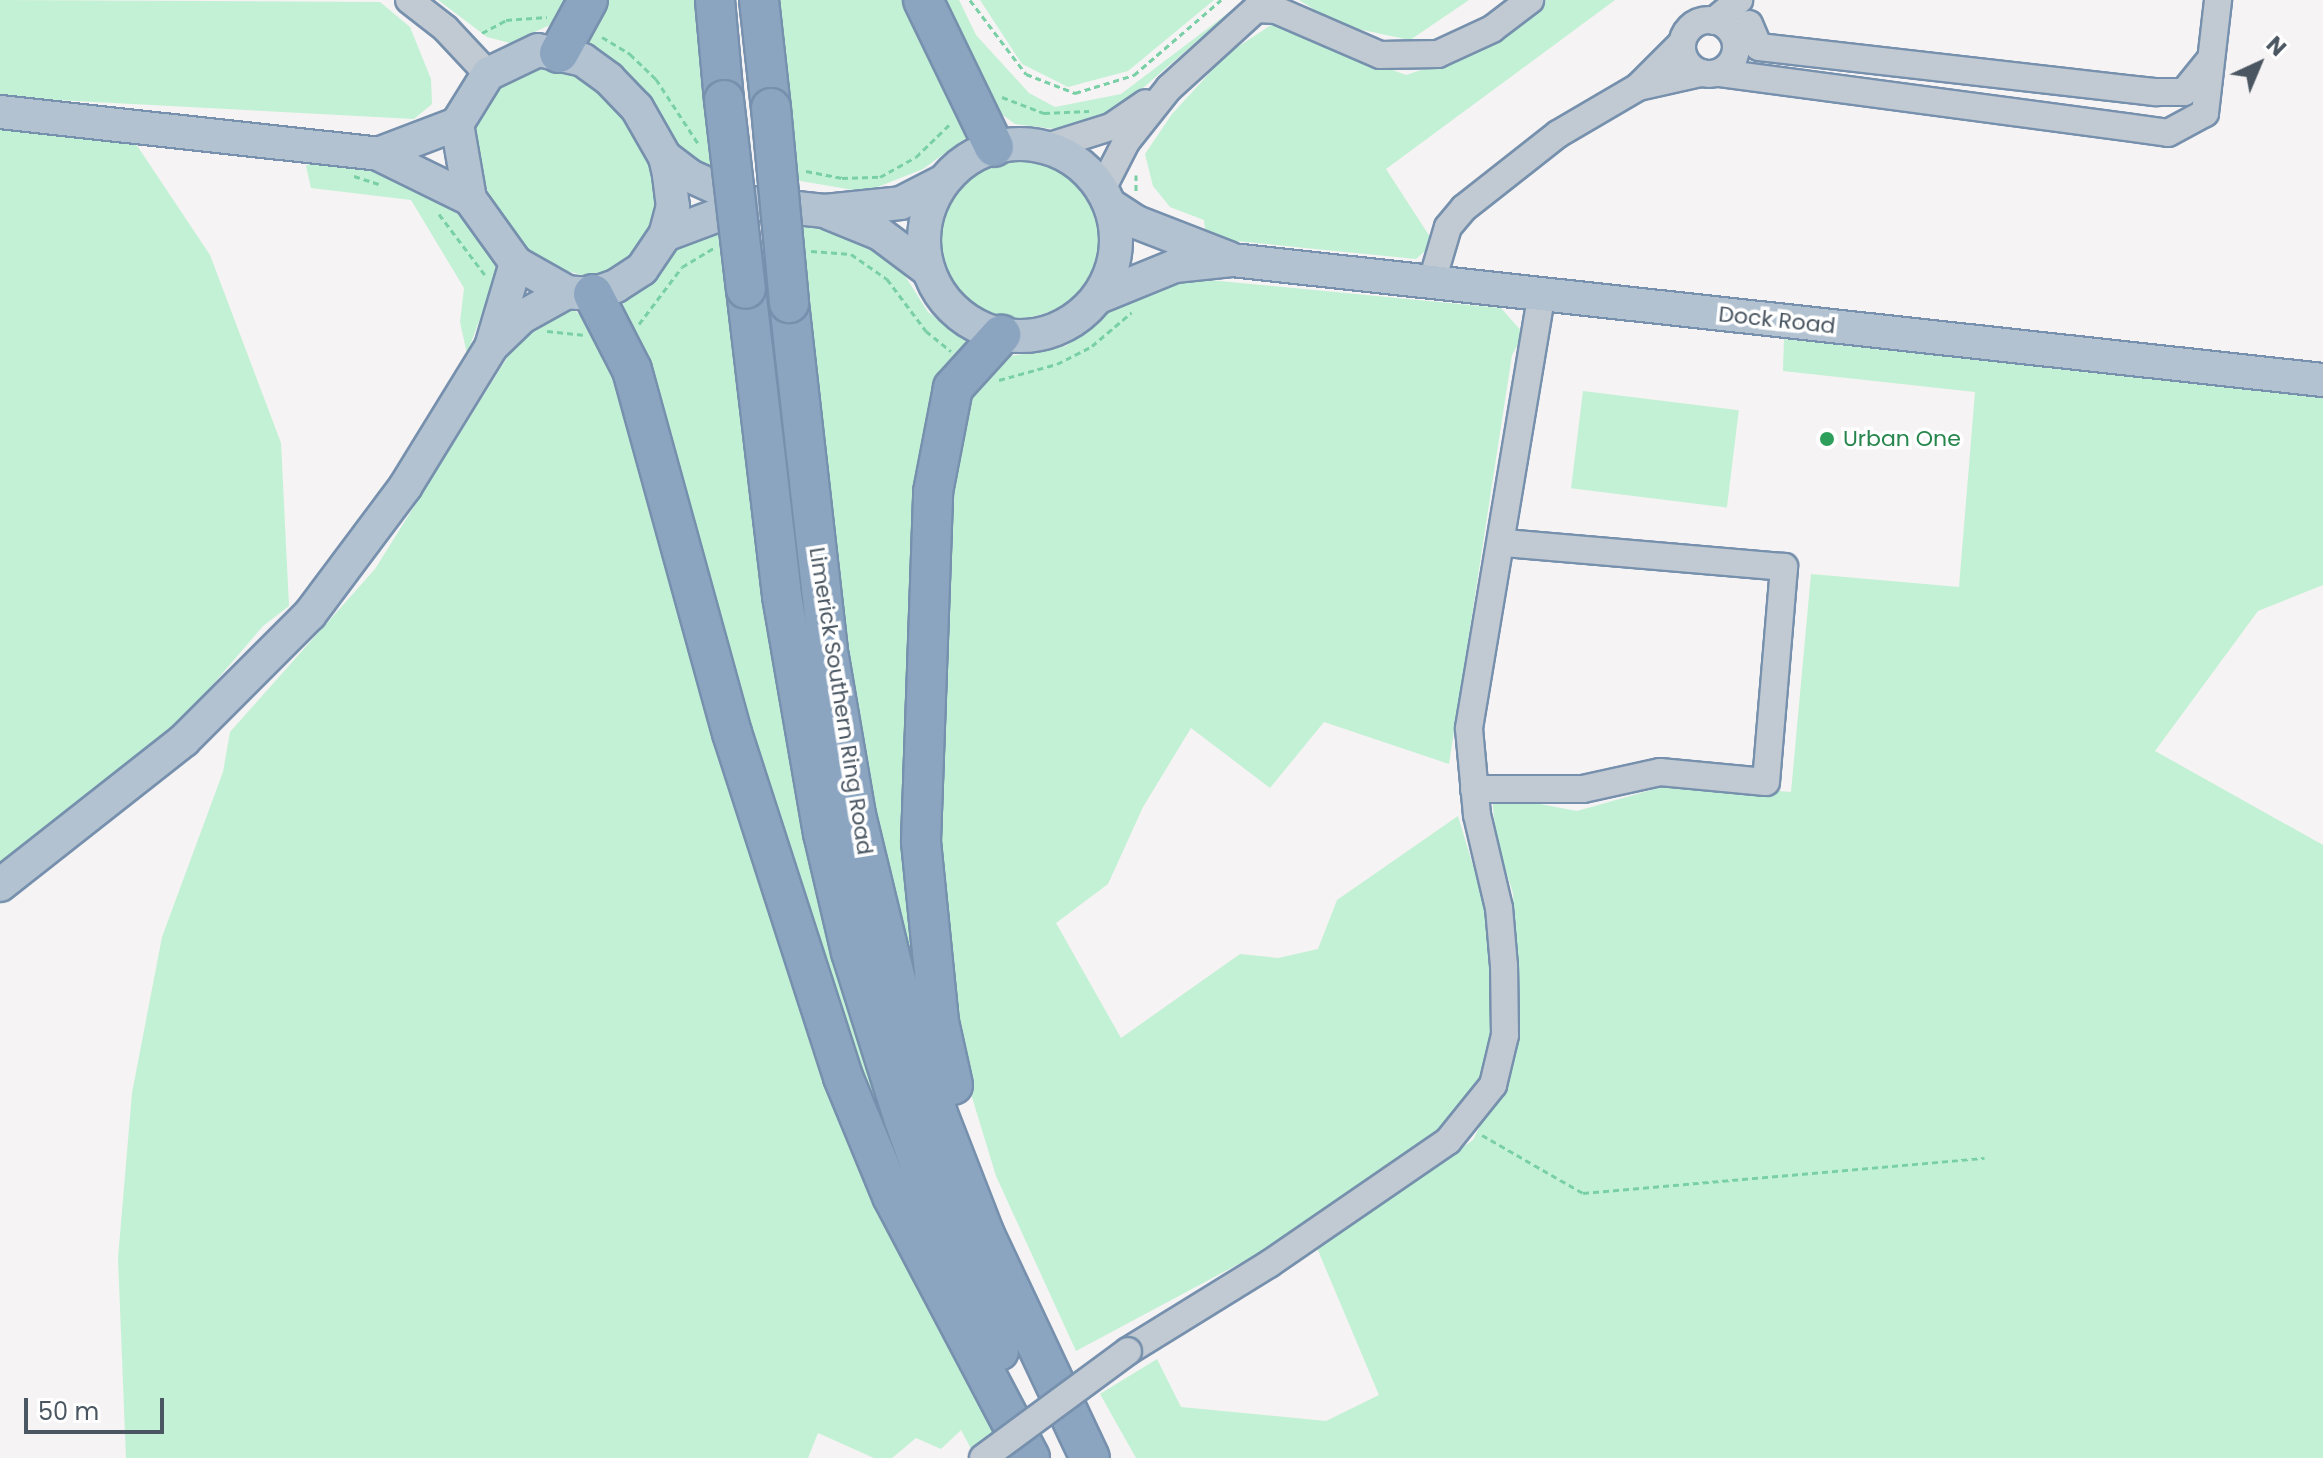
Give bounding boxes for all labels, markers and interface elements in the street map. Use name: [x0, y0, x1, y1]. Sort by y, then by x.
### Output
north arrow: [2219, 24, 2299, 104]
text: N: [2259, 29, 2293, 63]
street label: Dock Road: [1717, 301, 1837, 339]
place label: Urban One: [1843, 426, 1961, 452]
marker: Urban One: [1818, 430, 1836, 448]
street label: Limerick Southern Ring Road: [804, 545, 878, 857]
scale bar: [28, 1382, 168, 1432]
text: 50 m: [38, 1395, 99, 1428]

